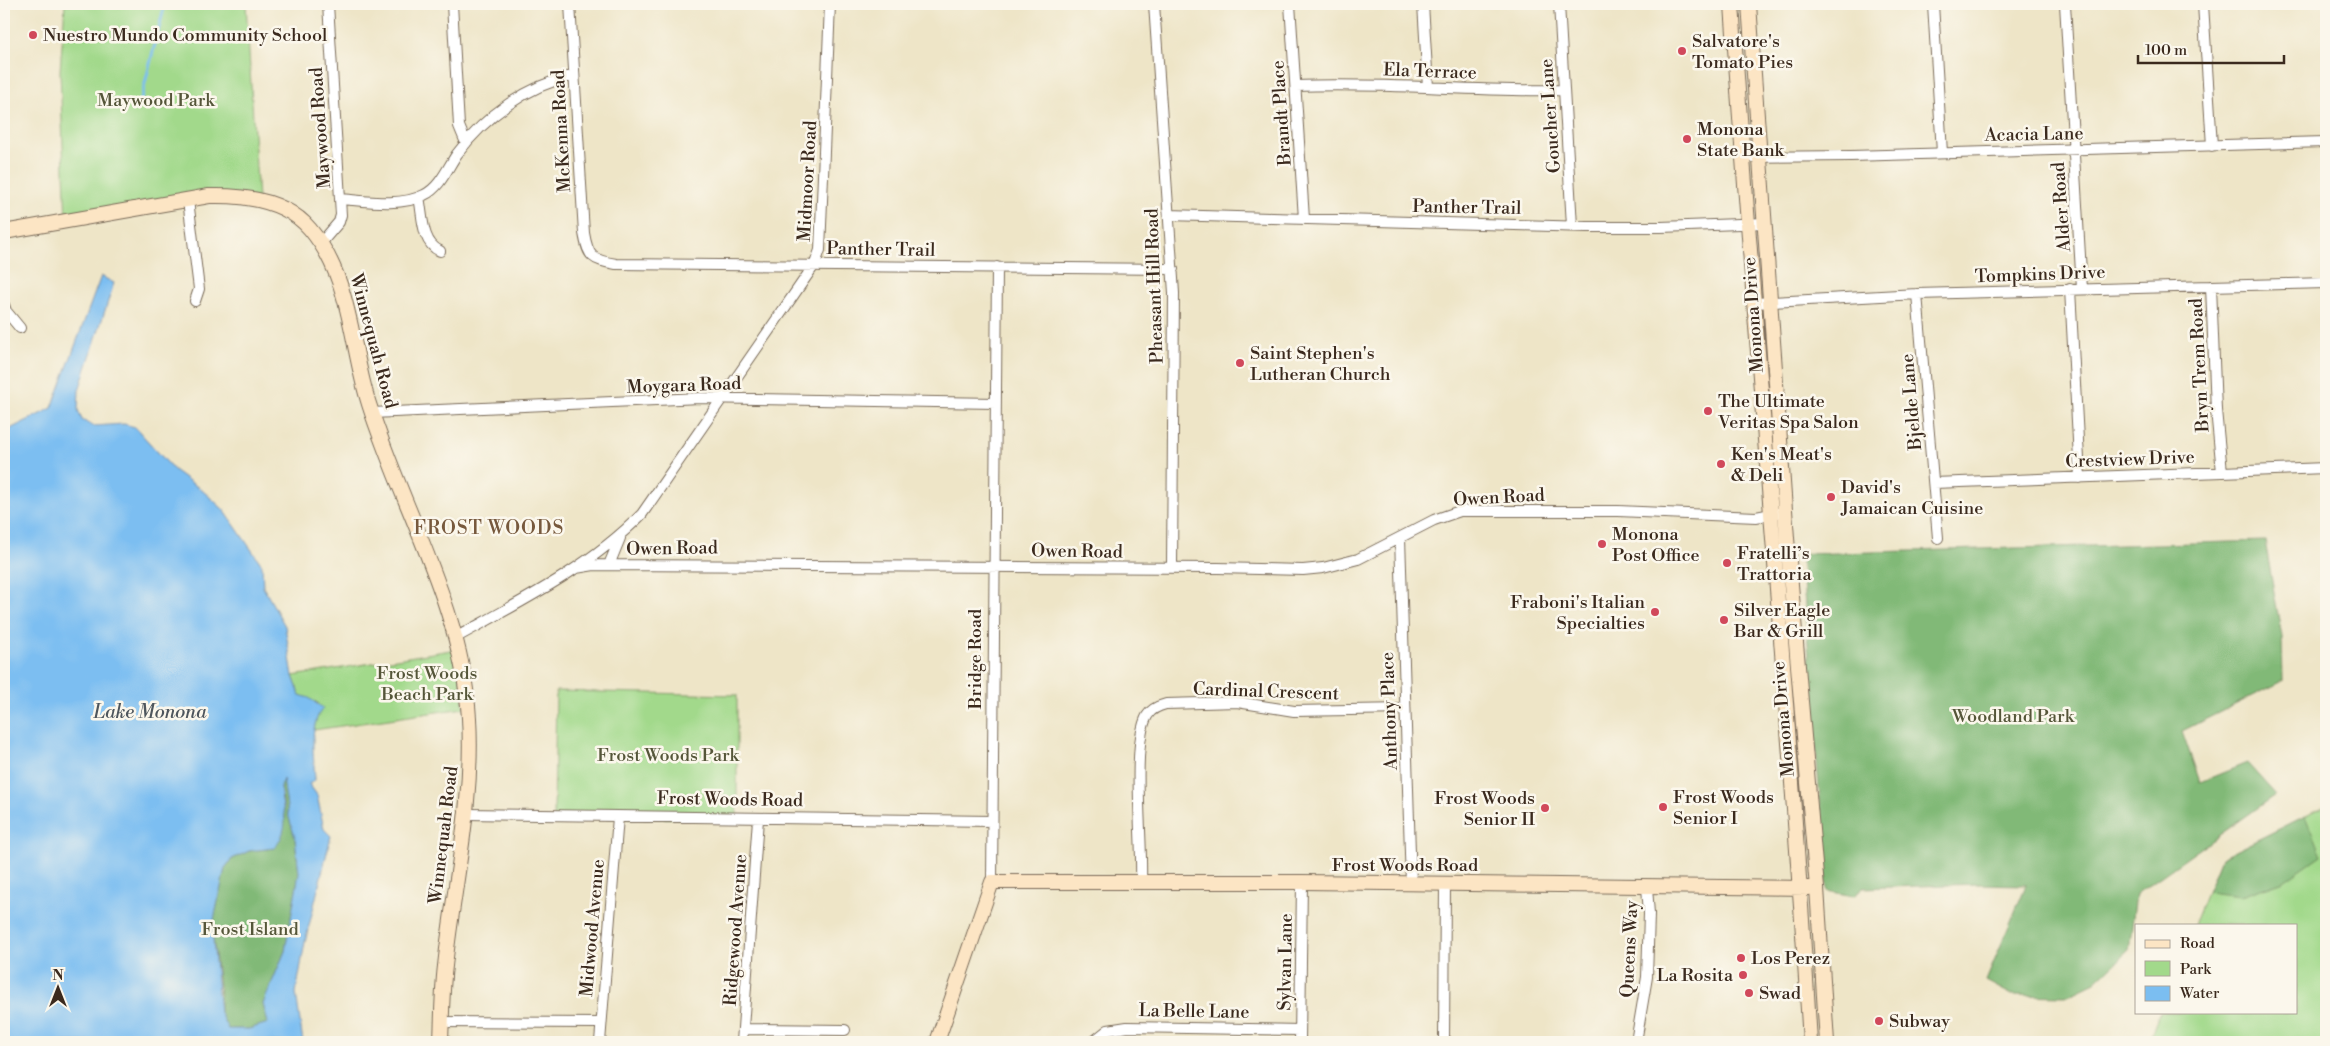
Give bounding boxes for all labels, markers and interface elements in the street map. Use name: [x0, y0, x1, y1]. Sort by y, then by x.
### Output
place label: Nuestro Mundo Community School: [43, 24, 328, 47]
marker: Nuestro Mundo Community School: [27, 29, 39, 41]
place label: Salvatore's Tomato Pies: [1692, 30, 1793, 74]
scale bar: [2138, 32, 2284, 64]
text: 100 m: [2145, 41, 2187, 60]
marker: Salvatore's Tomato Pies: [1676, 45, 1688, 57]
street label: Ela Terrace: [1383, 58, 1477, 85]
street label: Goucher Lane: [1535, 58, 1566, 174]
street label: Brandt Place: [1266, 60, 1297, 167]
street label: Maywood Road: [305, 66, 336, 189]
street label: McKenna Road: [547, 68, 576, 193]
park label: Maywood Park: [97, 89, 216, 112]
place label: Monona State Bank: [1697, 118, 1786, 162]
street label: Midmoor Road: [793, 119, 822, 242]
street label: Acacia Lane: [1983, 122, 2084, 147]
marker: Monona State Bank: [1681, 133, 1693, 145]
street label: Alder Road: [2047, 160, 2076, 254]
street label: Panther Trail: [1412, 195, 1522, 220]
street label: Pheasant Hill Road: [1140, 207, 1169, 364]
street label: Panther Trail: [826, 237, 936, 262]
street label: Monona Drive: [1738, 256, 1769, 374]
street label: Tompkins Drive: [1974, 261, 2106, 288]
street label: Winnequah Road: [344, 270, 403, 412]
street label: Bryn Trem Road: [2184, 297, 2215, 434]
place label: Saint Stephen's Lutheran Church: [1250, 342, 1391, 386]
street label: Bjelde Lane: [1896, 353, 1927, 452]
marker: Saint Stephen's Lutheran Church: [1234, 357, 1246, 369]
street label: Moygara Road: [626, 372, 743, 399]
place label: The Ultimate Veritas Spa Salon: [1717, 390, 1859, 434]
marker: The Ultimate Veritas Spa Salon: [1702, 405, 1714, 417]
place label: Ken's Meat's & Deli: [1731, 443, 1832, 487]
street label: Crestview Drive: [2065, 446, 2195, 473]
marker: Ken's Meat's & Deli: [1715, 458, 1727, 470]
place label: David's Jamaican Cuisine: [1840, 476, 1983, 520]
street label: Owen Road: [1453, 484, 1546, 511]
marker: David's Jamaican Cuisine: [1825, 491, 1837, 503]
district label: FROST WOODS: [413, 516, 565, 540]
place label: Monona Post Office: [1612, 523, 1700, 567]
street label: Owen Road: [626, 536, 719, 561]
marker: Monona Post Office: [1596, 538, 1608, 550]
street label: Owen Road: [1031, 539, 1124, 564]
place label: Fratelli’s Trattoria: [1737, 542, 1812, 586]
marker: Fratelli’s Trattoria: [1721, 557, 1733, 569]
place label: Fraboni's Italian Specialties: [1510, 591, 1645, 635]
place label: Silver Eagle Bar & Grill: [1733, 599, 1830, 643]
marker: Fraboni's Italian Specialties: [1649, 606, 1661, 618]
street label: Bridge Road: [964, 608, 987, 710]
marker: Silver Eagle Bar & Grill: [1718, 614, 1730, 626]
street label: Anthony Place: [1376, 651, 1403, 772]
street label: Monona Drive: [1767, 660, 1800, 778]
park label: Frost Woods Beach Park: [377, 662, 478, 706]
street label: Cardinal Crescent: [1192, 677, 1340, 706]
water label: Lake Monona: [93, 700, 207, 724]
park label: Woodland Park: [1951, 705, 2076, 728]
park label: Frost Woods Park: [597, 744, 741, 767]
street label: Winnequah Road: [423, 764, 463, 906]
place label: Frost Woods Senior I: [1673, 786, 1774, 830]
street label: Frost Woods Road: [657, 787, 804, 812]
place label: Frost Woods Senior II: [1434, 787, 1535, 831]
marker: Frost Woods Senior I: [1657, 801, 1669, 813]
marker: Frost Woods Senior II: [1539, 802, 1551, 814]
street label: Ridgewood Avenue: [719, 853, 752, 1007]
street label: Frost Woods Road: [1332, 854, 1479, 877]
street label: Midwood Avenue: [575, 858, 610, 998]
street label: Queens Way: [1615, 899, 1644, 998]
street label: Sylvan Lane: [1273, 913, 1298, 1011]
park label: Frost Island: [201, 918, 300, 941]
legend: [2135, 924, 2298, 1014]
text: Road: [2180, 934, 2215, 953]
place label: Los Perez: [1751, 947, 1830, 970]
marker: Los Perez: [1735, 952, 1747, 964]
text: Park: [2180, 960, 2212, 979]
north arrow: [32, 964, 82, 1014]
place label: La Rosita: [1656, 964, 1734, 987]
text: N: [52, 967, 64, 985]
marker: La Rosita: [1737, 969, 1749, 981]
place label: Swad: [1759, 982, 1802, 1005]
text: Water: [2179, 984, 2220, 1003]
marker: Swad: [1743, 987, 1755, 999]
street label: La Belle Lane: [1138, 999, 1250, 1024]
place label: Subway: [1889, 1010, 1950, 1033]
marker: Subway: [1873, 1015, 1885, 1027]

